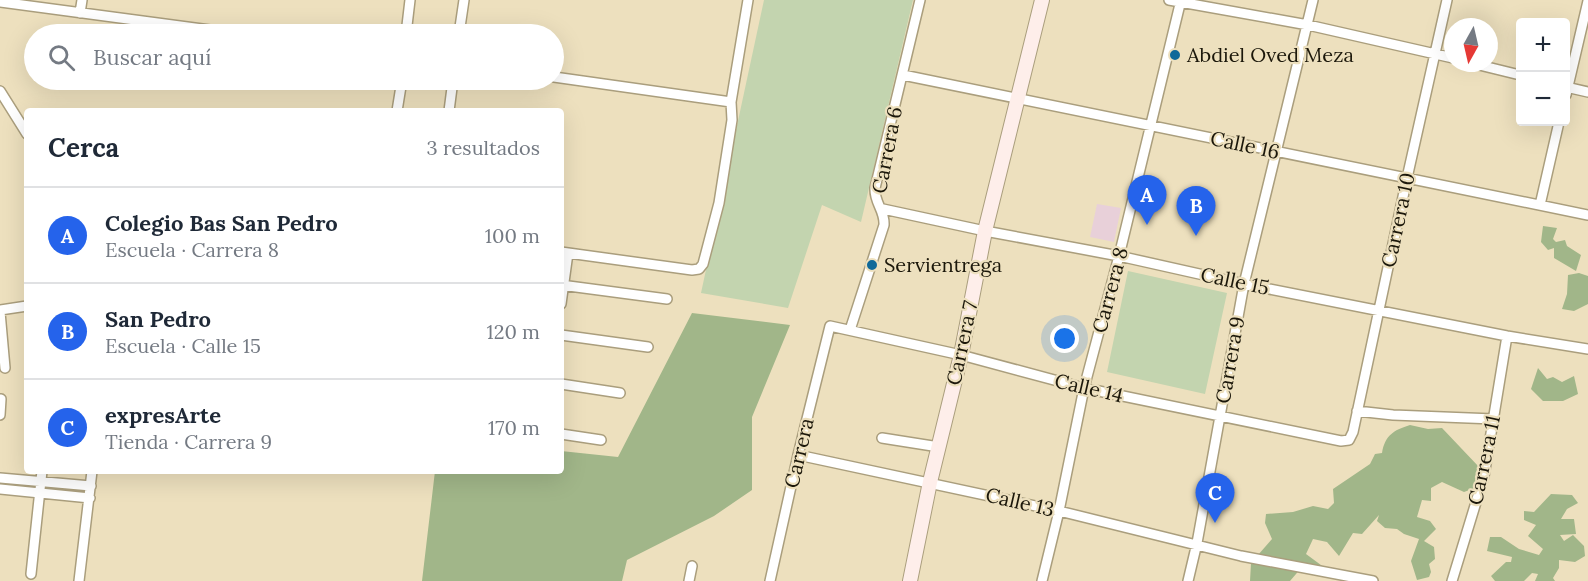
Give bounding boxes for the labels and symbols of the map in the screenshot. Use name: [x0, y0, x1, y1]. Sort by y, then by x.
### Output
north arrow: [1444, 18, 1498, 72]
place label: Abdiel Oved Meza: [1186, 42, 1354, 67]
marker: Abdiel Oved Meza: [1168, 48, 1182, 62]
street label: Carrera 6: [866, 104, 907, 195]
street label: Calle 16: [1208, 125, 1282, 164]
street label: Carrera 10: [1375, 170, 1420, 270]
pin: A: [1128, 176, 1166, 225]
pin: B: [1176, 186, 1216, 236]
street label: Carrera 8: [1086, 244, 1133, 335]
place label: Servientrega: [884, 252, 1002, 277]
marker: Servientrega: [865, 258, 879, 272]
street label: Calle 15: [1199, 261, 1272, 300]
street label: Carrera 7: [940, 298, 983, 387]
street label: Carrera 9: [1210, 314, 1249, 405]
your location: [1050, 324, 1079, 353]
street label: Calle 14: [1052, 368, 1126, 408]
street label: Carrera 11: [1462, 413, 1505, 507]
street label: Carrera: [778, 415, 819, 490]
pin: C: [1196, 474, 1234, 523]
street label: Calle 13: [983, 481, 1057, 522]

